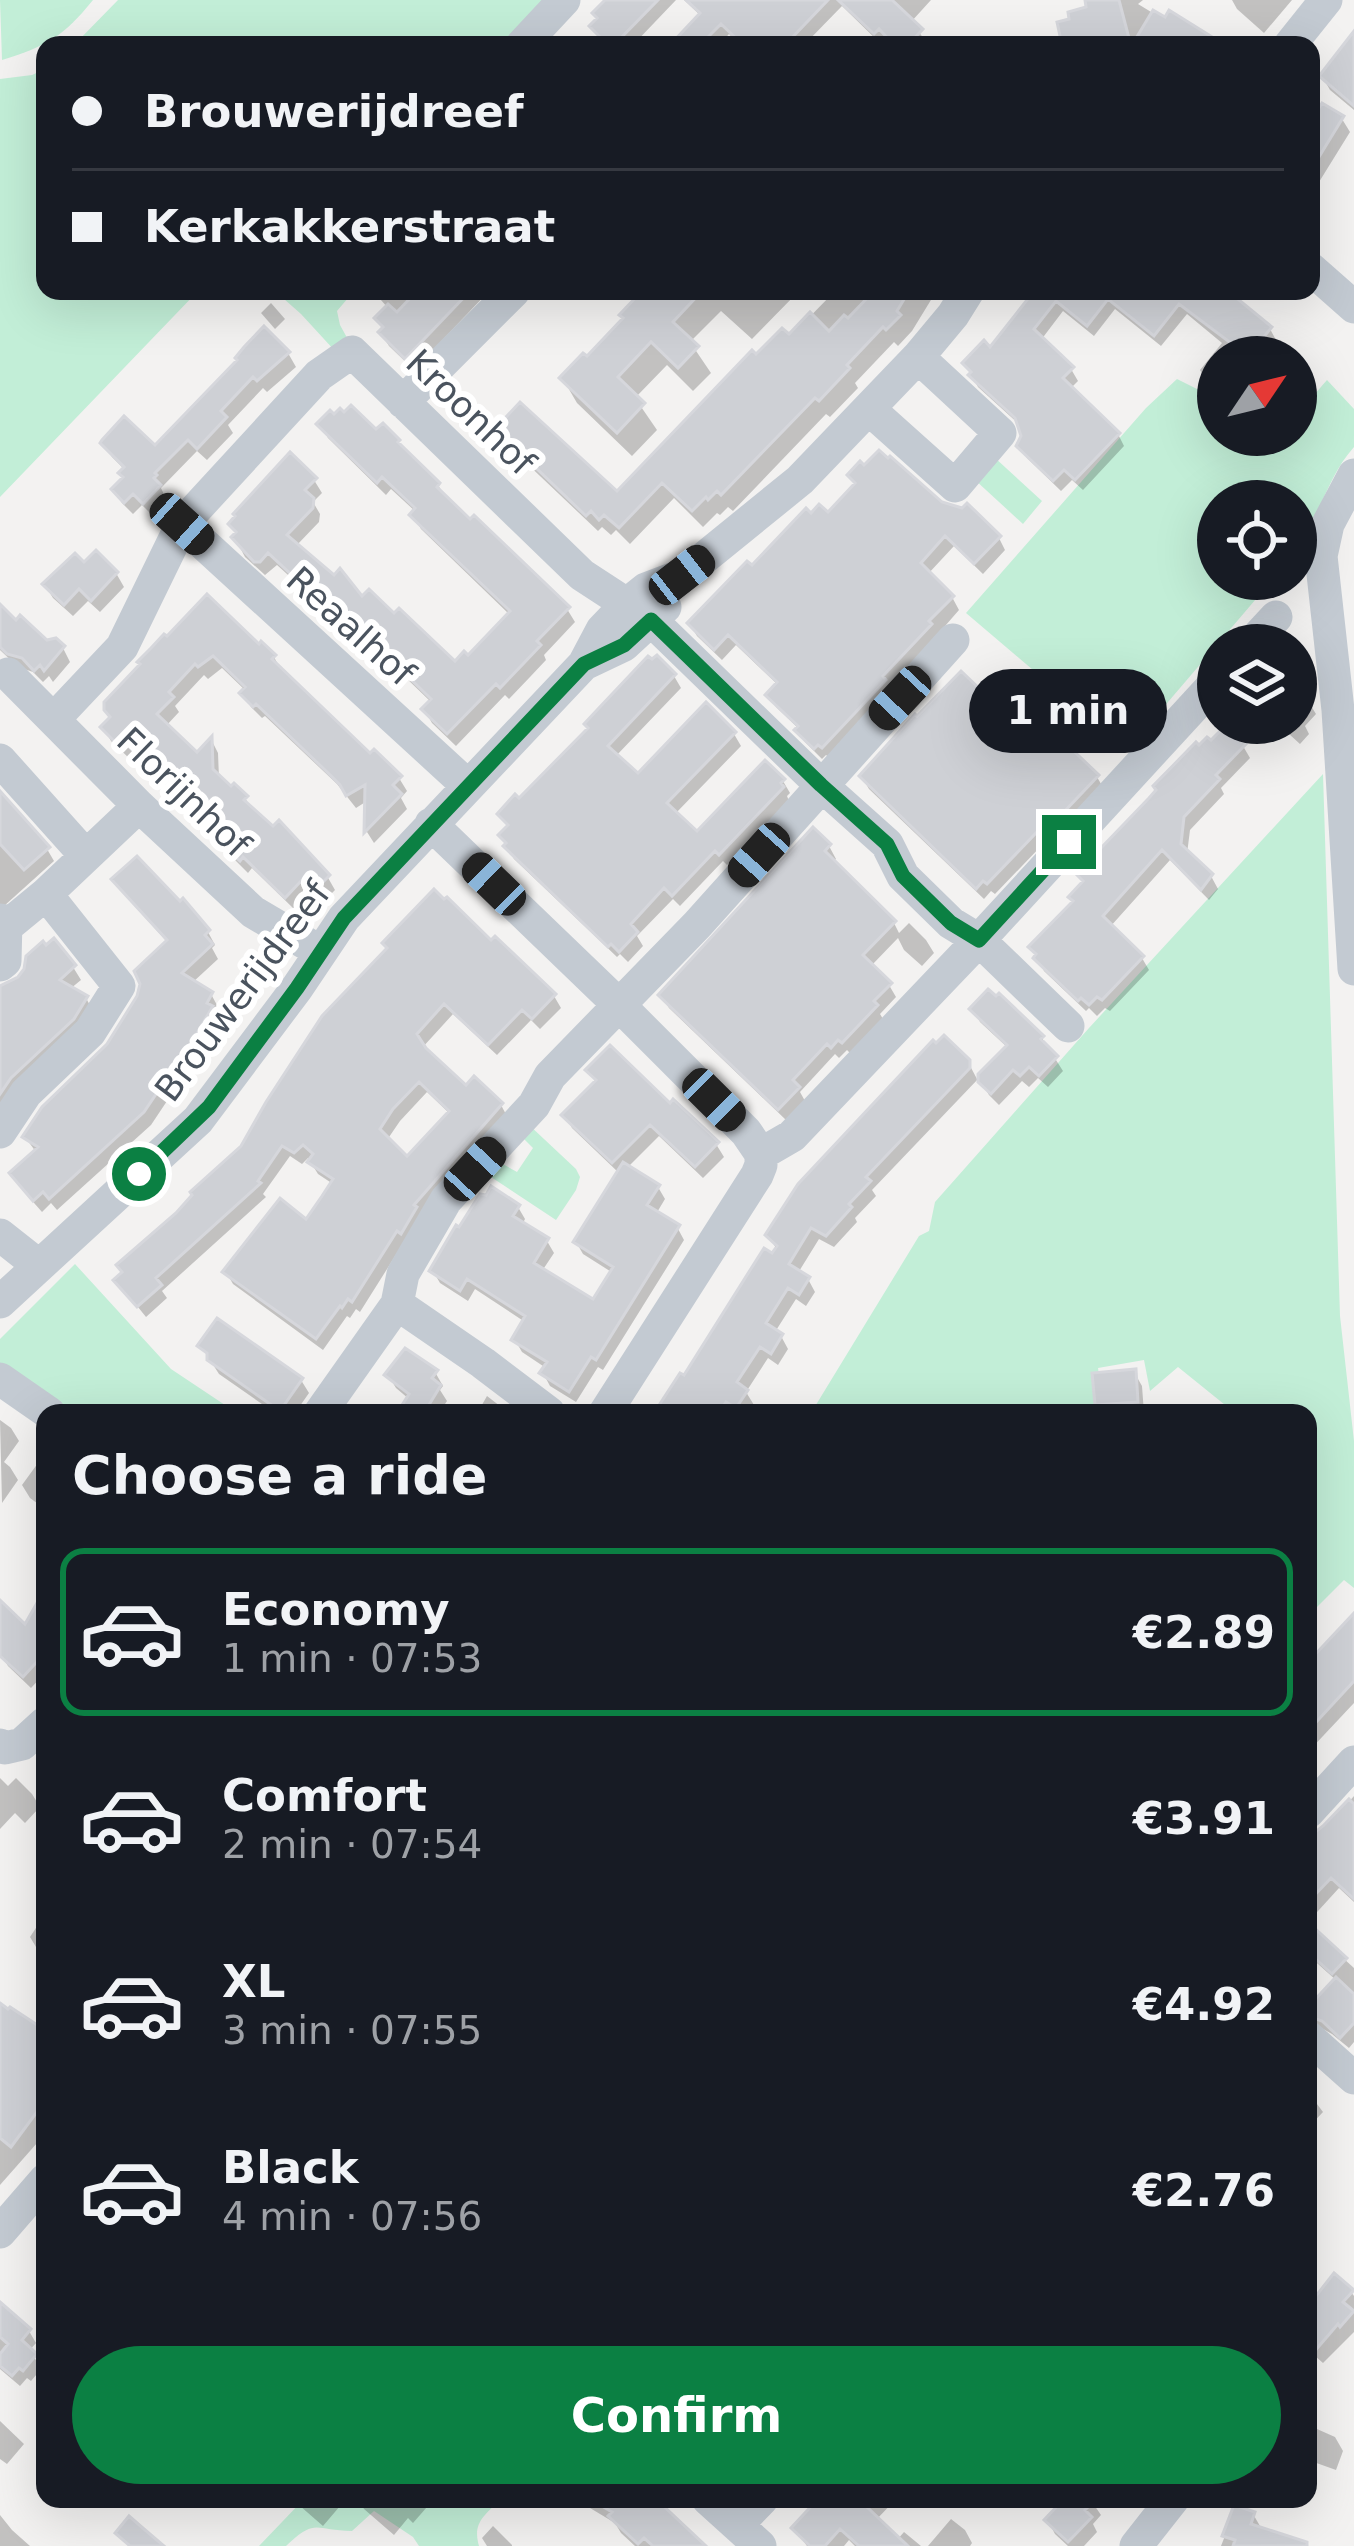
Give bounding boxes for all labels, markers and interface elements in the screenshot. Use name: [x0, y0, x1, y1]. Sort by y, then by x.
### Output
text: Brouwerijdreef: [144, 85, 524, 138]
text: Kerkakkerstraat: [144, 200, 555, 253]
north arrow: [1197, 336, 1317, 456]
map controls: [1197, 336, 1317, 744]
street label: Kroonhof: [398, 341, 544, 484]
button: locate: [1197, 480, 1317, 600]
car: [143, 487, 221, 561]
car: [643, 539, 721, 611]
street label: Reaalhof: [279, 559, 424, 695]
button: layers: [1197, 624, 1317, 744]
car: [862, 659, 938, 737]
callout: 1 min: [970, 668, 1168, 752]
text: 1 min: [1007, 688, 1129, 733]
street label: Florijnhof: [109, 719, 259, 866]
route end: [1042, 815, 1096, 869]
car: [722, 816, 796, 894]
car: [456, 846, 532, 922]
street label: Brouwerijdreef: [147, 873, 339, 1109]
car: [676, 1062, 752, 1138]
car: [437, 1130, 513, 1208]
route start: [112, 1147, 166, 1201]
text: Choose a ride: [72, 1444, 488, 1507]
icon: car: [78, 1578, 186, 1686]
text: Economy: [222, 1583, 450, 1636]
text: €2.89: [1133, 1606, 1275, 1659]
text: 1 min · 07:53: [222, 1636, 482, 1681]
icon: car: [78, 1764, 186, 1872]
text: Comfort: [222, 1769, 427, 1822]
text: €3.91: [1133, 1792, 1275, 1845]
text: 2 min · 07:54: [222, 1822, 482, 1867]
icon: car: [78, 1950, 186, 2058]
text: XL: [222, 1955, 285, 2008]
text: €4.92: [1133, 1978, 1275, 2031]
text: 3 min · 07:55: [222, 2008, 482, 2053]
icon: car: [78, 2136, 186, 2244]
text: Black: [222, 2141, 359, 2194]
text: €2.76: [1133, 2164, 1275, 2217]
text: 4 min · 07:56: [222, 2194, 482, 2239]
button: Confirm: [72, 2346, 1281, 2484]

